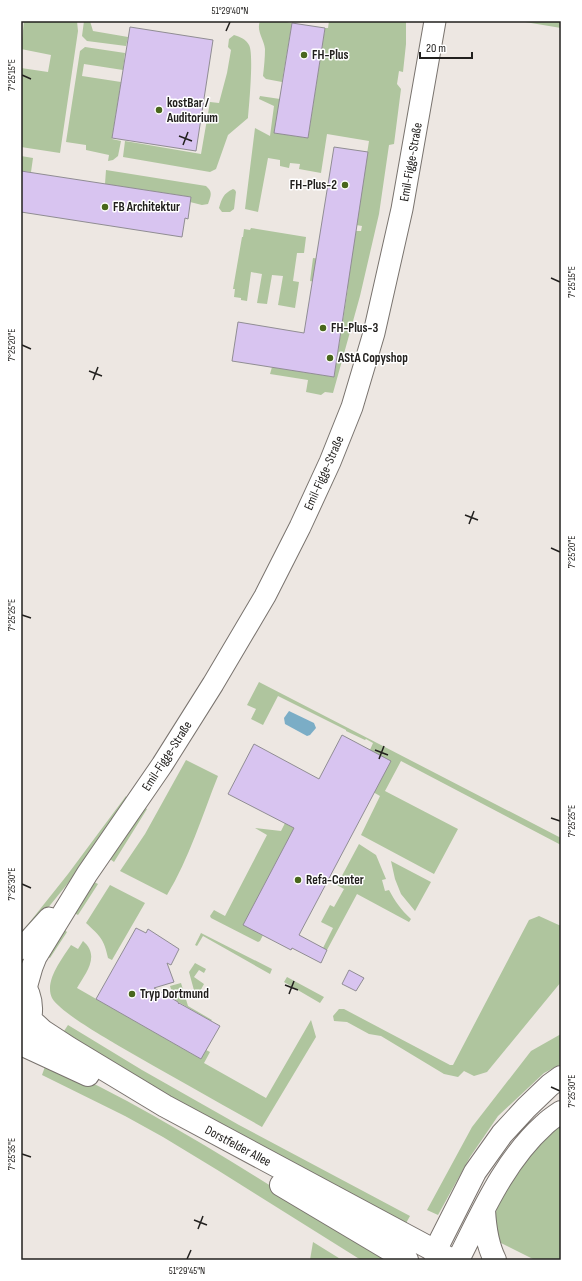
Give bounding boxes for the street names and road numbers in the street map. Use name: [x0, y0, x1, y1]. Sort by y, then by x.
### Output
street label: Emil-Figge-Straße: [396, 121, 426, 203]
street label: Emil-Figge-Straße: [300, 433, 348, 513]
street label: Emil-Figge-Straße: [139, 718, 195, 794]
street label: Dorstfelder Allee: [202, 1122, 274, 1170]

